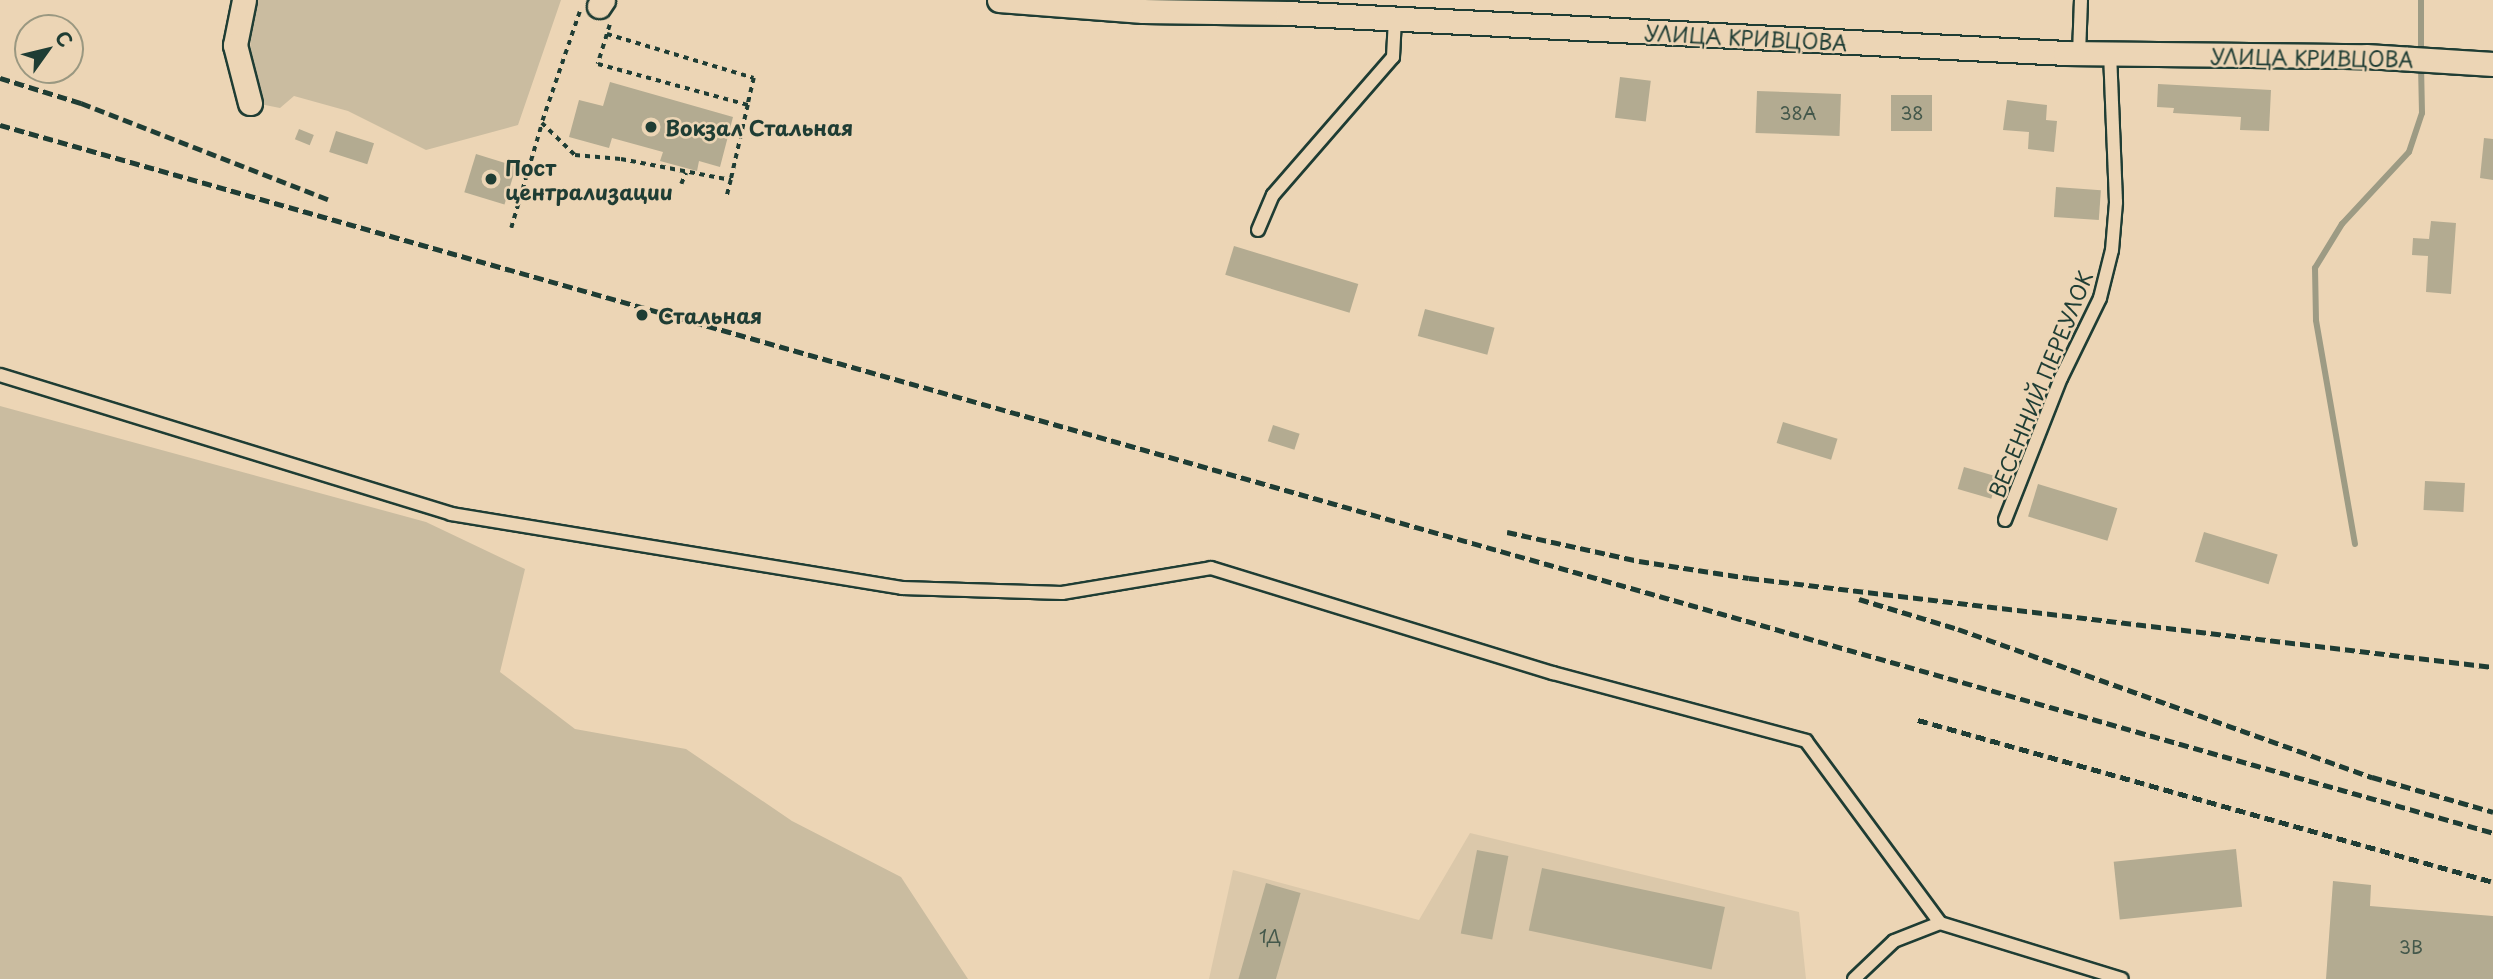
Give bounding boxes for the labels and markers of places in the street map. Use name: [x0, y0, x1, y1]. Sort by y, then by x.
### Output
place label: Вокзал Стальная: [665, 114, 854, 140]
marker: Вокзал Стальная: [643, 119, 659, 135]
place label: Пост централизации: [505, 154, 673, 204]
marker: Пост централизации: [483, 171, 499, 187]
place label: Стальная: [658, 302, 762, 328]
marker: Стальная: [632, 305, 652, 325]

